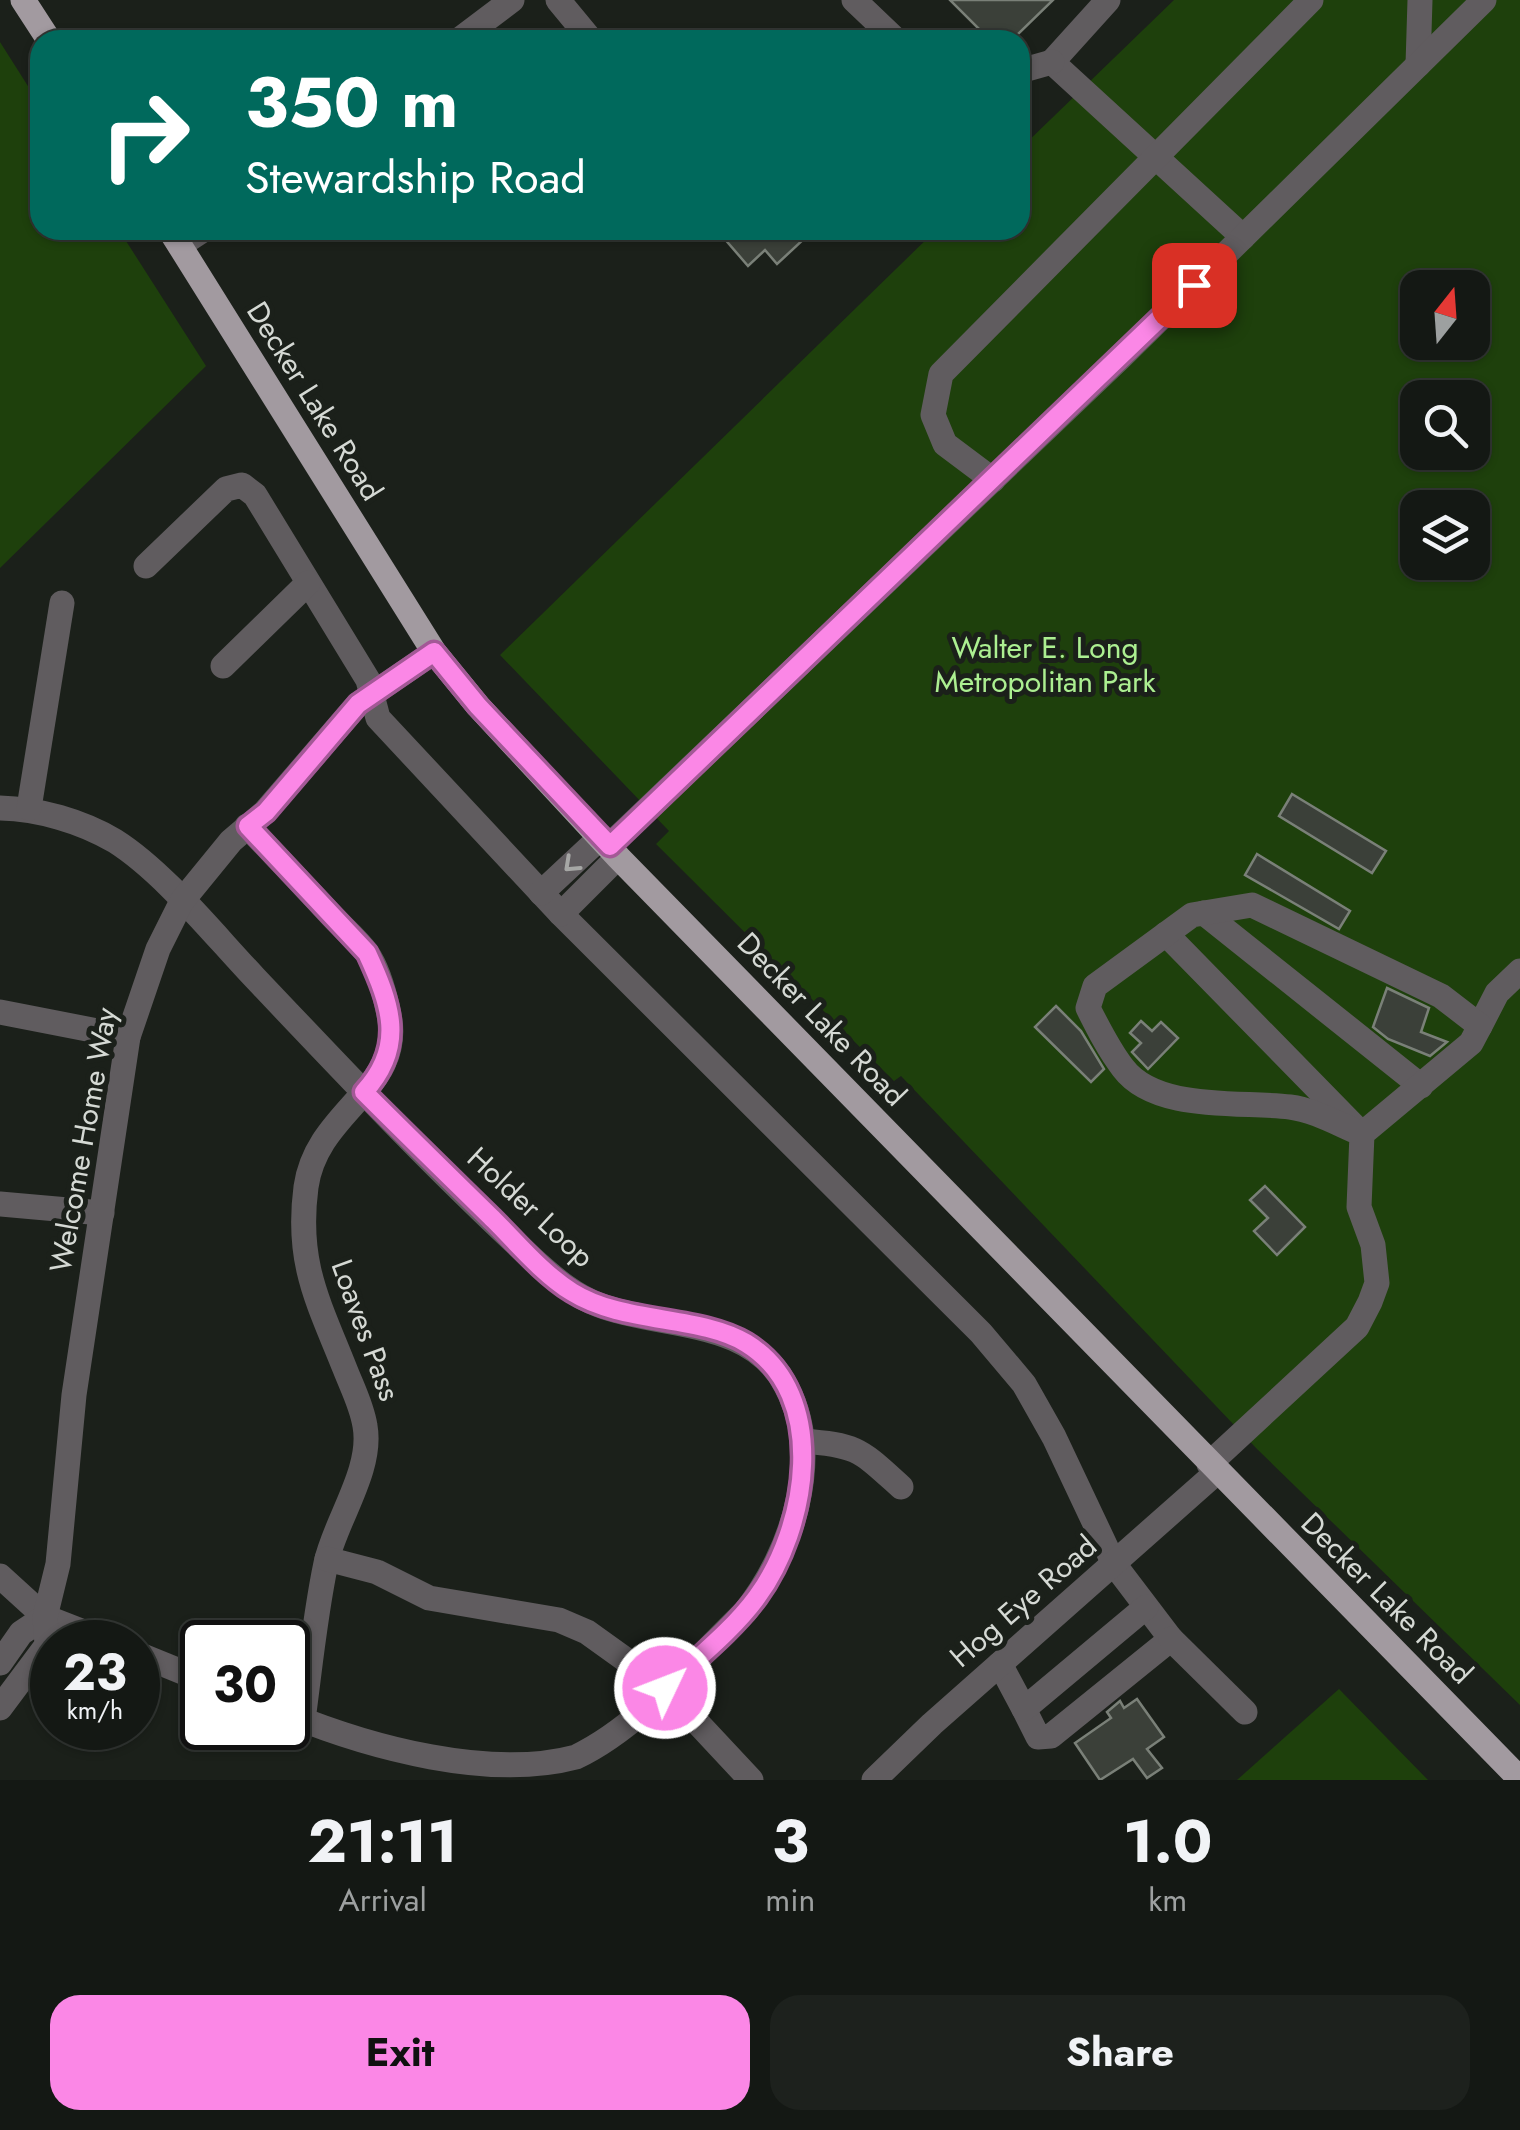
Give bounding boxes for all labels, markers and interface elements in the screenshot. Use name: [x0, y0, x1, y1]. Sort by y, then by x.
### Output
text: 350 m: [245, 52, 458, 153]
icon: right: [80, 70, 210, 200]
text: Stewardship Road: [245, 145, 586, 210]
pin: [1152, 243, 1237, 328]
icon: arrive: [1167, 258, 1222, 313]
north arrow: [1400, 270, 1490, 360]
map controls: [1400, 270, 1490, 580]
street label: Decker Lake Road: [236, 293, 394, 509]
button: search: [1400, 380, 1490, 470]
button: layers: [1400, 490, 1490, 580]
park label: Walter E. Long Metropolitan Park: [934, 626, 1156, 703]
one-way arrow: [564, 853, 583, 871]
street label: Decker Lake Road: [728, 922, 916, 1116]
street label: Welcome Home Way: [39, 1003, 128, 1276]
street label: Holder Loop: [458, 1137, 604, 1277]
street label: Loaves Pass: [321, 1253, 411, 1407]
street label: Decker Lake Road: [1291, 1502, 1483, 1694]
street label: Hog Eye Road: [940, 1525, 1106, 1677]
speed limit sign: 30: [180, 1620, 310, 1750]
text: 23: [63, 1636, 127, 1709]
position arrow: [613, 1636, 717, 1740]
text: km/h: [67, 1692, 123, 1728]
text: 21:11: [308, 1798, 458, 1885]
text: 3: [772, 1798, 809, 1885]
text: 1.0: [1123, 1798, 1213, 1885]
text: Arrival: [339, 1877, 427, 1923]
text: min: [765, 1877, 815, 1923]
text: km: [1148, 1877, 1187, 1923]
button: Exit: [50, 1995, 750, 2110]
button: Share: [770, 1995, 1470, 2110]

